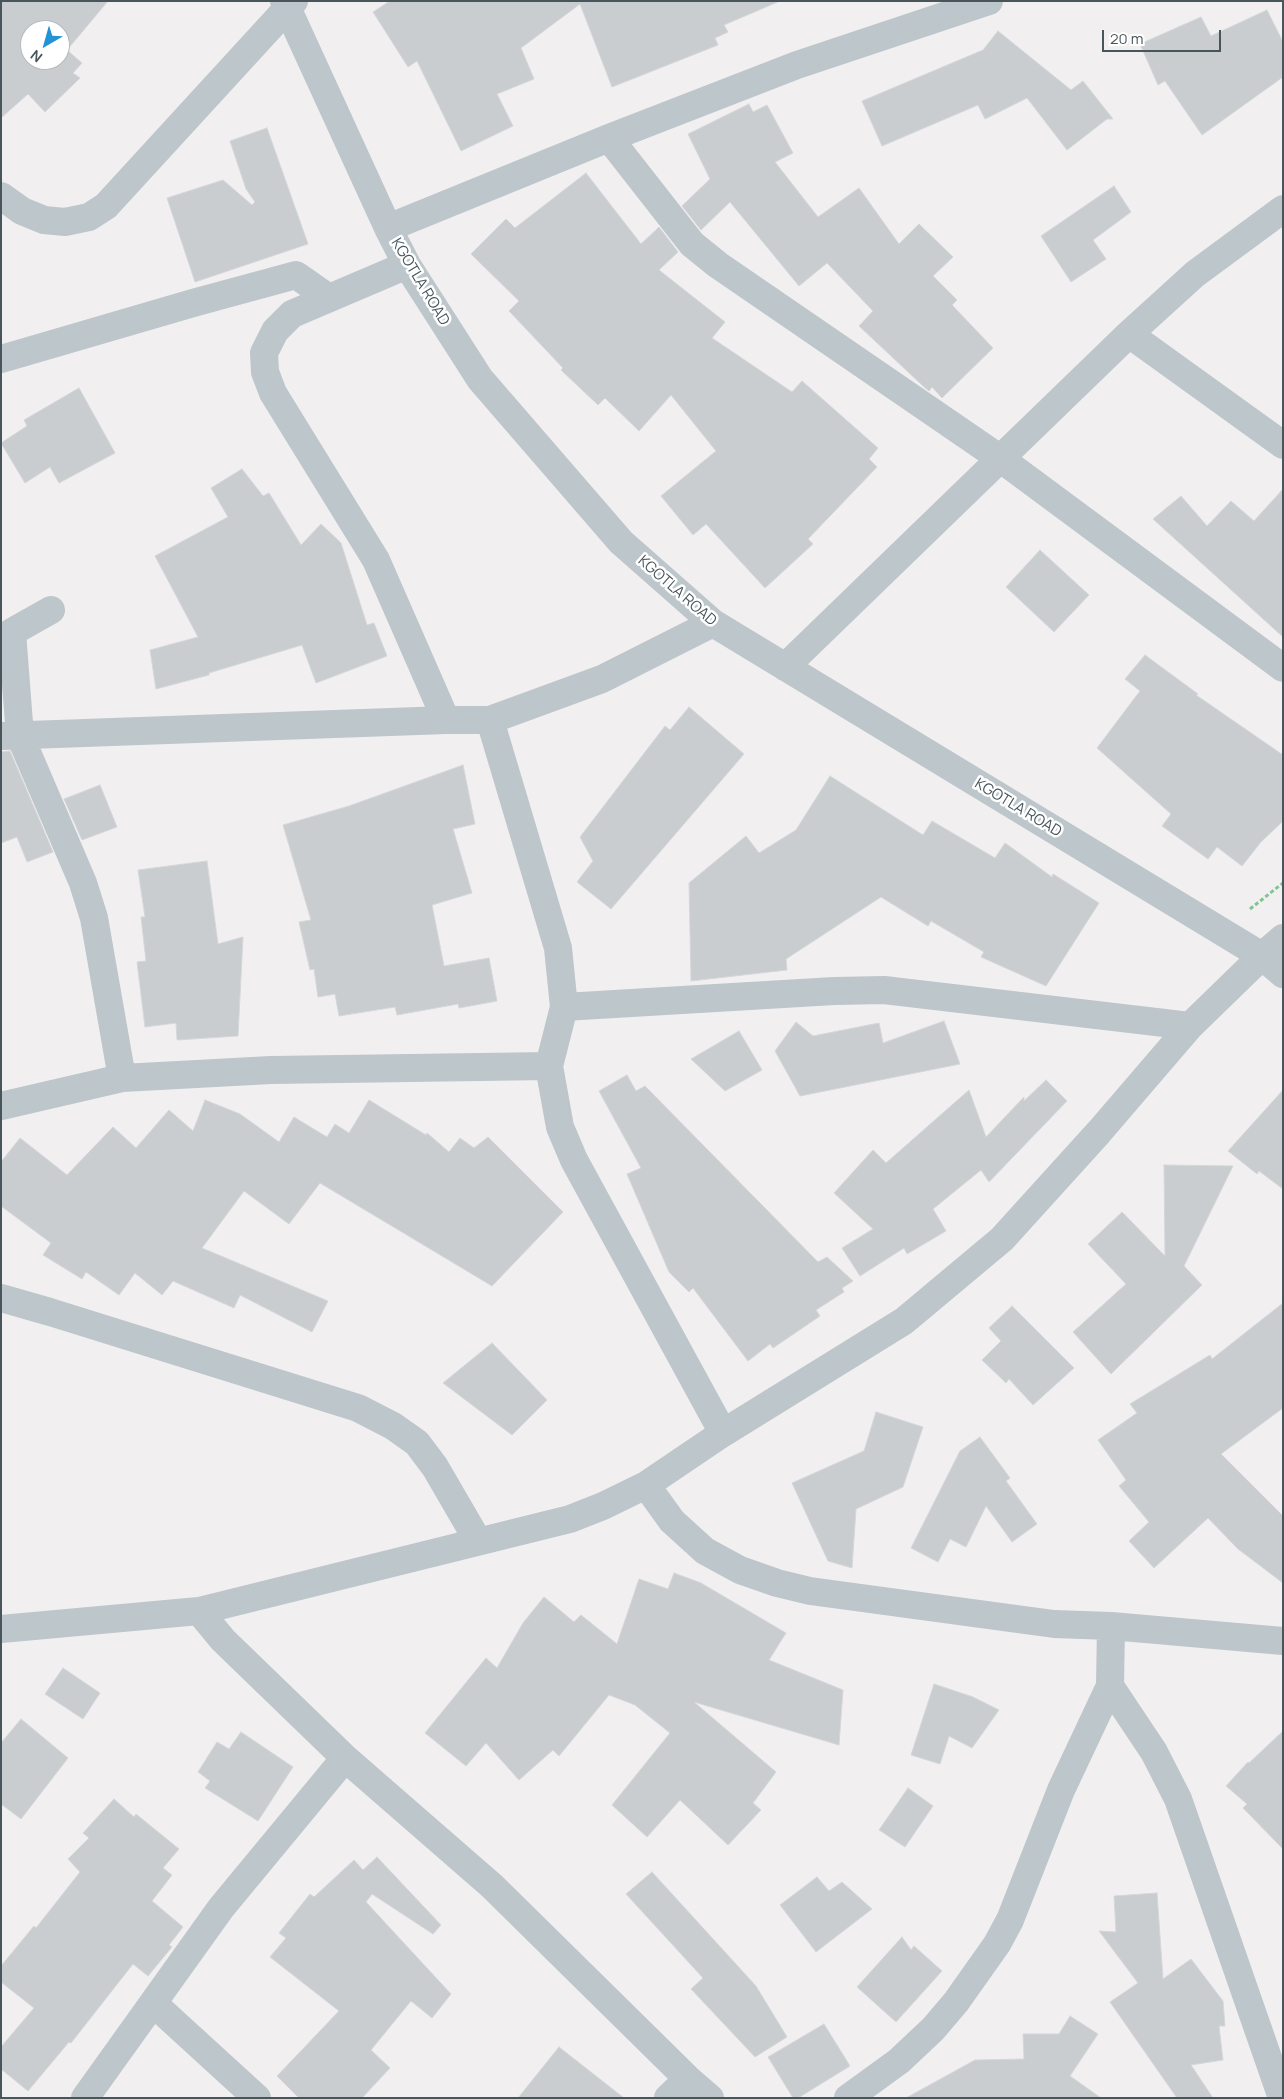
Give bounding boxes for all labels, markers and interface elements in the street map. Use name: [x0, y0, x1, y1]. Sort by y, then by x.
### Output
north arrow: [20, 20, 70, 70]
scale bar: [1104, 20, 1223, 52]
text: 20 m: [1110, 28, 1143, 49]
text: N: [26, 46, 46, 67]
street label: KGOTLA ROAD: [387, 235, 453, 329]
street label: KGOTLA ROAD: [634, 552, 720, 630]
street label: KGOTLA ROAD: [971, 775, 1065, 841]

